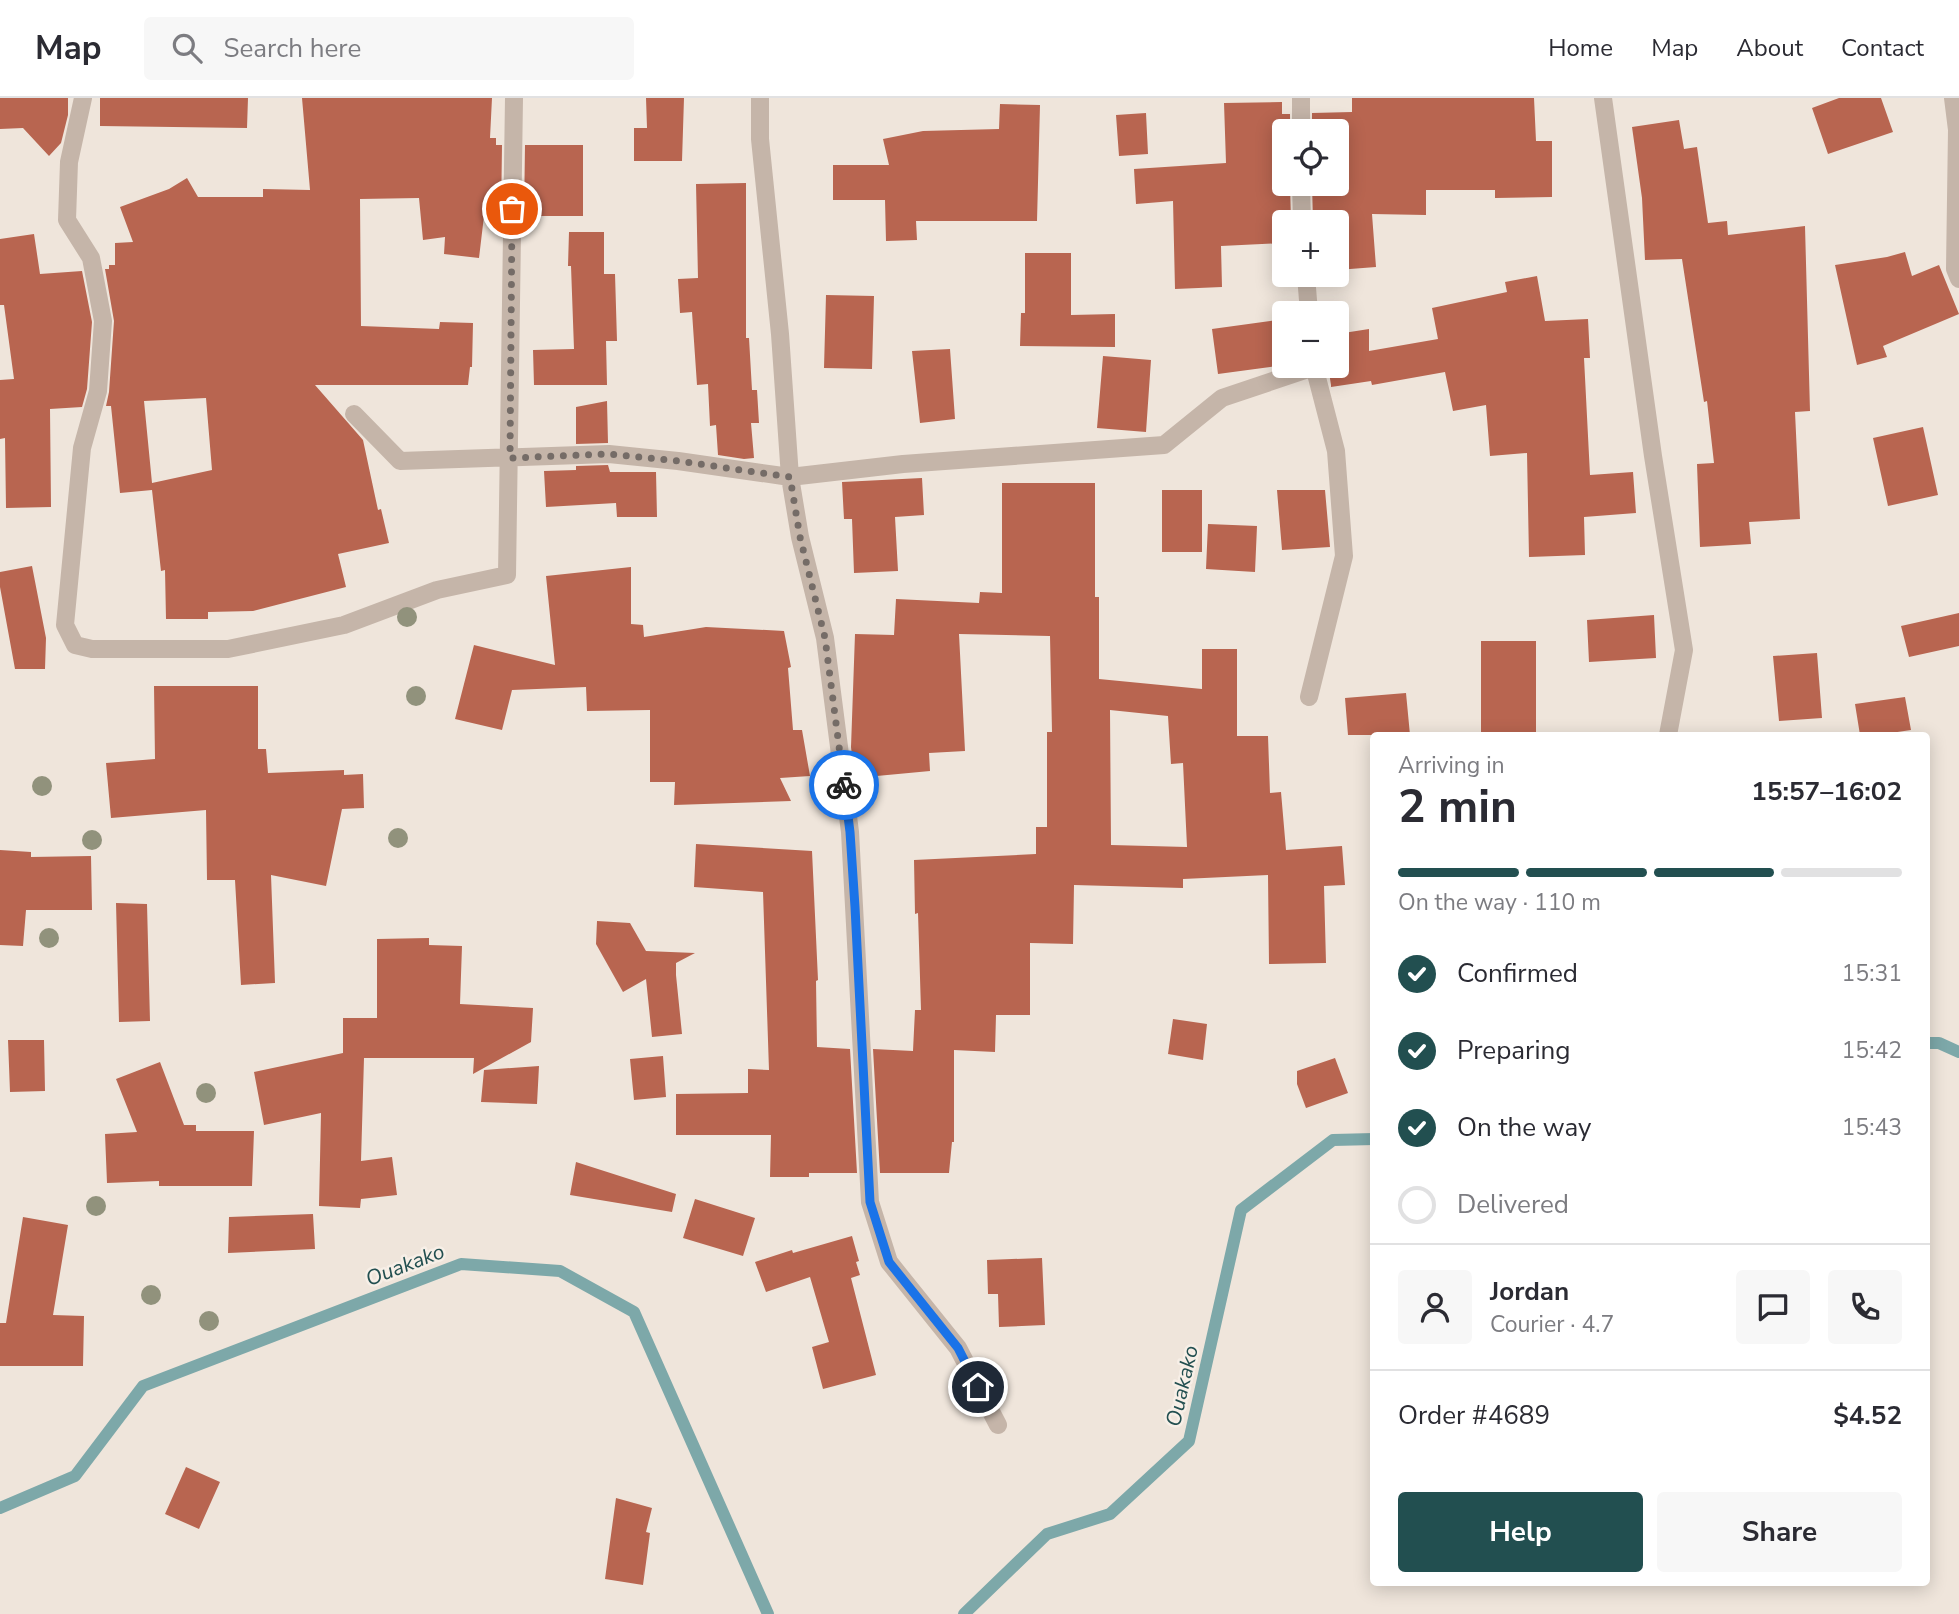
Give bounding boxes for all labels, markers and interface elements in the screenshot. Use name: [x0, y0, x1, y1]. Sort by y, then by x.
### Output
search box: [144, 17, 634, 80]
text: Map: [35, 26, 102, 71]
icon: search: [168, 29, 206, 67]
text: Search here: [224, 31, 361, 66]
text: Home: [1548, 32, 1613, 64]
text: Map: [1651, 32, 1698, 64]
text: About: [1736, 32, 1803, 64]
text: Contact: [1841, 32, 1924, 64]
map controls: [1272, 119, 1349, 378]
button: locate: [1272, 119, 1349, 196]
pin: [482, 179, 542, 239]
icon: bag: [493, 190, 531, 228]
button: +: [1272, 210, 1349, 287]
button: −: [1272, 301, 1349, 378]
courier: [809, 750, 879, 820]
text: Arriving in: [1398, 750, 1505, 781]
icon: bike: [825, 766, 863, 804]
text: 15:57–16:02: [1751, 774, 1902, 809]
text: 2 min: [1398, 775, 1517, 838]
text: On the way · 110 m: [1398, 887, 1601, 918]
icon: check: [1398, 955, 1436, 993]
text: Confirmed: [1457, 956, 1578, 991]
text: 15:31: [1842, 958, 1902, 989]
icon: check: [1398, 1032, 1436, 1070]
text: Preparing: [1457, 1033, 1570, 1068]
text: 15:42: [1842, 1035, 1902, 1066]
icon: check: [1398, 1109, 1436, 1147]
text: On the way: [1457, 1110, 1591, 1145]
text: 15:43: [1842, 1112, 1902, 1143]
text: Delivered: [1457, 1187, 1569, 1222]
water label: Ouakako: [361, 1237, 449, 1293]
button: person: [1398, 1270, 1472, 1344]
button: chat: [1736, 1270, 1810, 1344]
button: phone: [1828, 1270, 1902, 1344]
text: Jordan: [1490, 1274, 1569, 1309]
text: Courier · 4.7: [1490, 1309, 1614, 1340]
water label: Ouakako: [1159, 1343, 1205, 1429]
pin: [948, 1357, 1008, 1417]
icon: home: [959, 1368, 997, 1406]
text: Order #4689: [1398, 1398, 1550, 1433]
text: $4.52: [1833, 1398, 1902, 1433]
button: Help: [1398, 1492, 1643, 1572]
button: Share: [1657, 1492, 1902, 1572]

